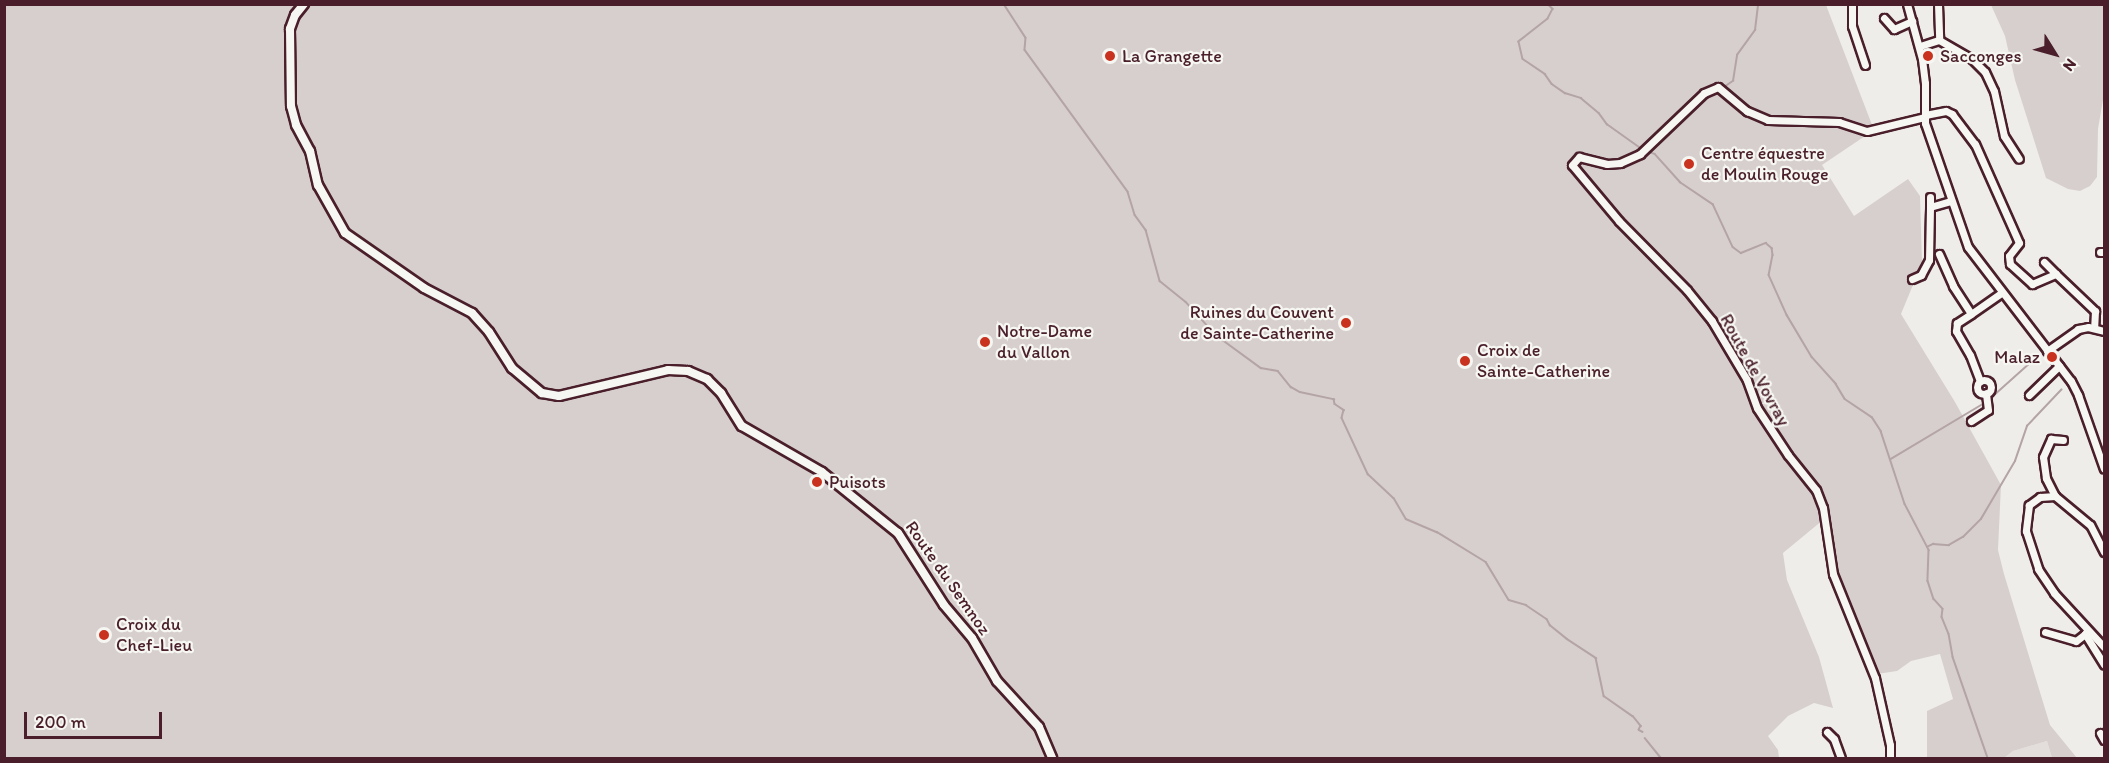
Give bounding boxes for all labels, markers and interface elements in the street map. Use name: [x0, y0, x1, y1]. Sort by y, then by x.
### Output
north arrow: [2025, 24, 2085, 84]
place label: La Grangette: [1122, 45, 1222, 67]
place label: Sacconges: [1940, 45, 2021, 67]
marker: La Grangette: [1103, 49, 1117, 63]
marker: Sacconges: [1921, 49, 1935, 63]
text: N: [2059, 55, 2081, 75]
place label: Centre équestre de Moulin Rouge: [1701, 143, 1828, 186]
marker: Centre équestre de Moulin Rouge: [1682, 157, 1696, 171]
place label: Ruines du Couvent de Sainte-Catherine: [1179, 302, 1334, 344]
street label: Route de Vovray: [1716, 311, 1794, 429]
marker: Ruines du Couvent de Sainte-Catherine: [1339, 316, 1353, 330]
place label: Notre-Dame du Vallon: [997, 321, 1092, 364]
marker: Notre-Dame du Vallon: [978, 335, 992, 349]
place label: Croix de Sainte-Catherine: [1477, 340, 1610, 382]
place label: Malaz: [1994, 346, 2040, 368]
marker: Malaz: [2045, 350, 2059, 364]
marker: Croix de Sainte-Catherine: [1458, 354, 1472, 368]
place label: Puisots: [829, 471, 886, 493]
marker: Puisots: [810, 475, 824, 489]
street label: Route du Semnoz: [901, 517, 995, 639]
place label: Croix du Chef-Lieu: [116, 614, 192, 656]
marker: Croix du Chef-Lieu: [97, 628, 111, 642]
scale bar: [27, 700, 165, 738]
text: 200 m: [35, 711, 86, 733]

